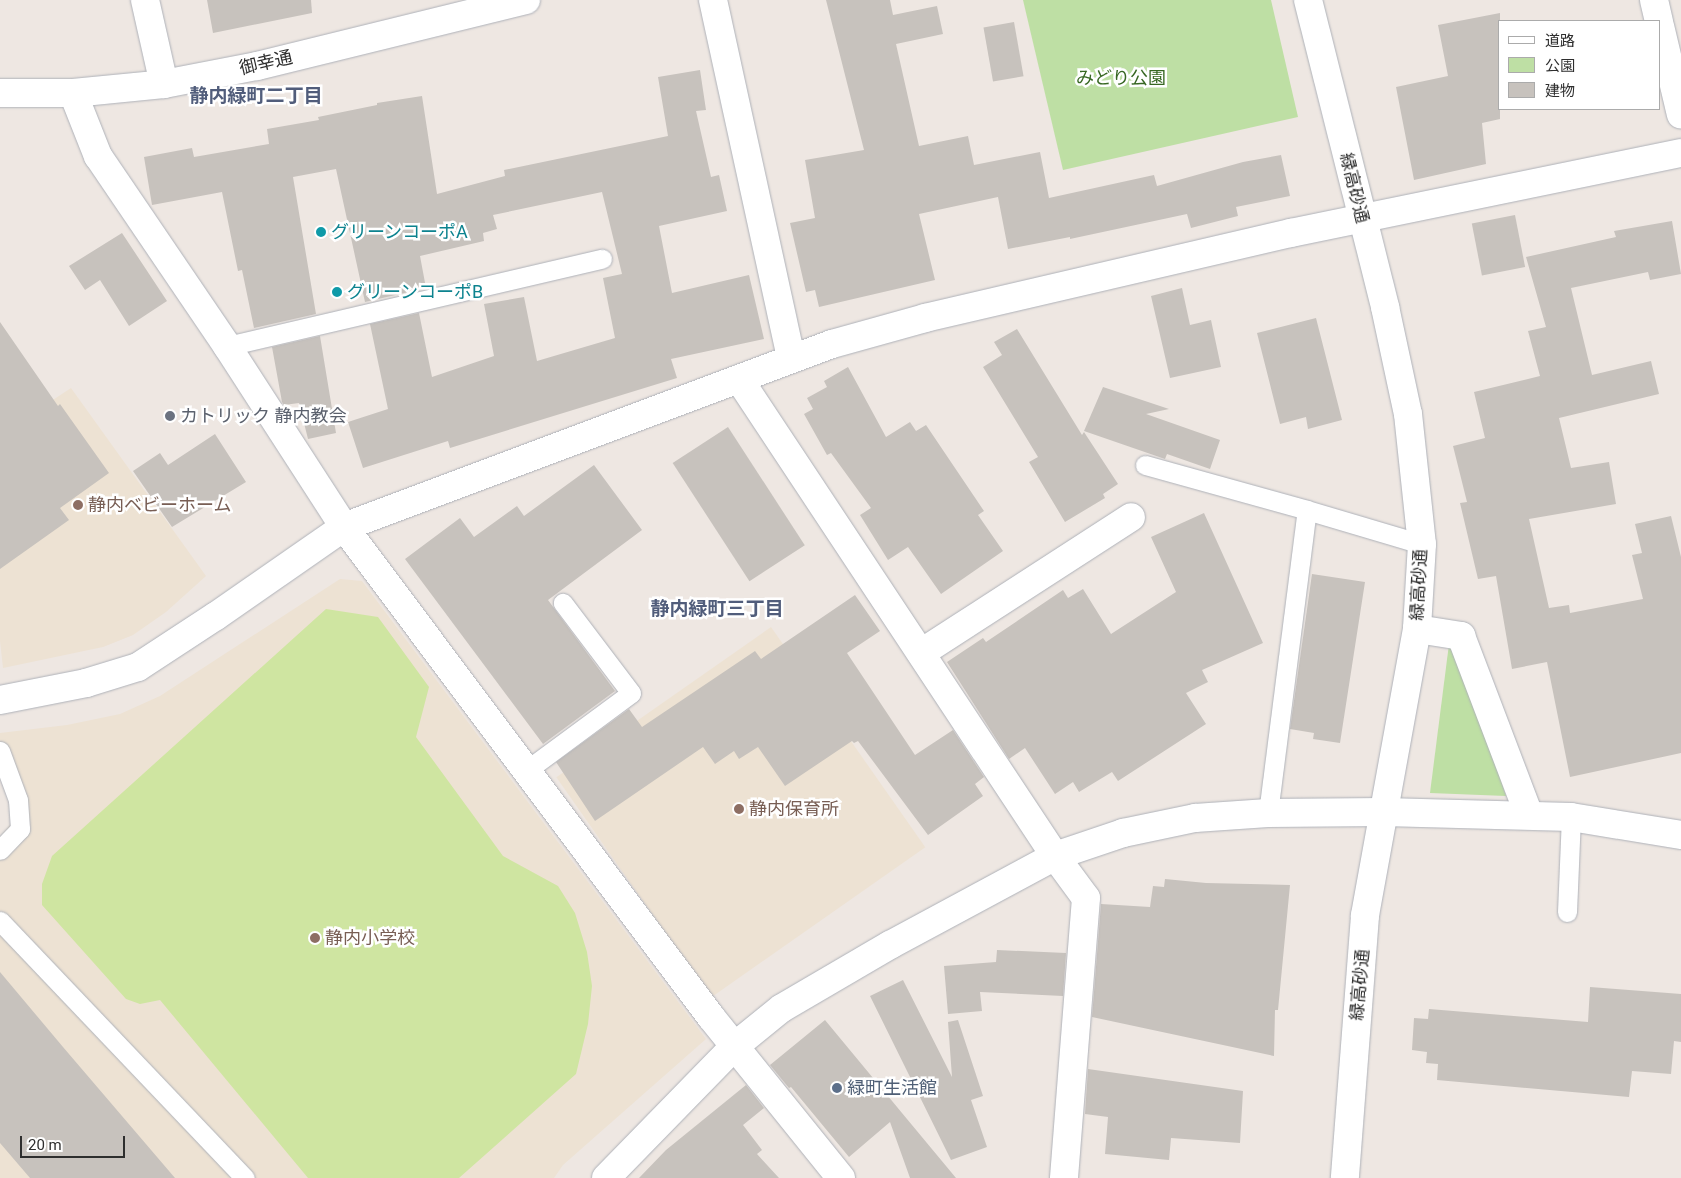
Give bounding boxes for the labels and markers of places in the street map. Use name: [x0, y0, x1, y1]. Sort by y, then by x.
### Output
place label: グリーンコーポA: [331, 221, 469, 243]
marker: グリーンコーポA: [315, 226, 327, 238]
place label: グリーンコーポB: [347, 281, 484, 303]
marker: グリーンコーポB: [331, 286, 343, 298]
place label: カトリック 静内教会: [180, 405, 346, 427]
marker: カトリック 静内教会: [164, 410, 176, 422]
place label: 静内ベビーホーム: [88, 494, 232, 516]
marker: 静内ベビーホーム: [72, 499, 84, 511]
place label: 静内保育所: [749, 798, 839, 820]
marker: 静内保育所: [733, 803, 745, 815]
place label: 静内小学校: [325, 927, 415, 949]
marker: 静内小学校: [309, 932, 321, 944]
place label: 緑町生活館: [847, 1077, 937, 1099]
marker: 緑町生活館: [831, 1082, 843, 1094]

